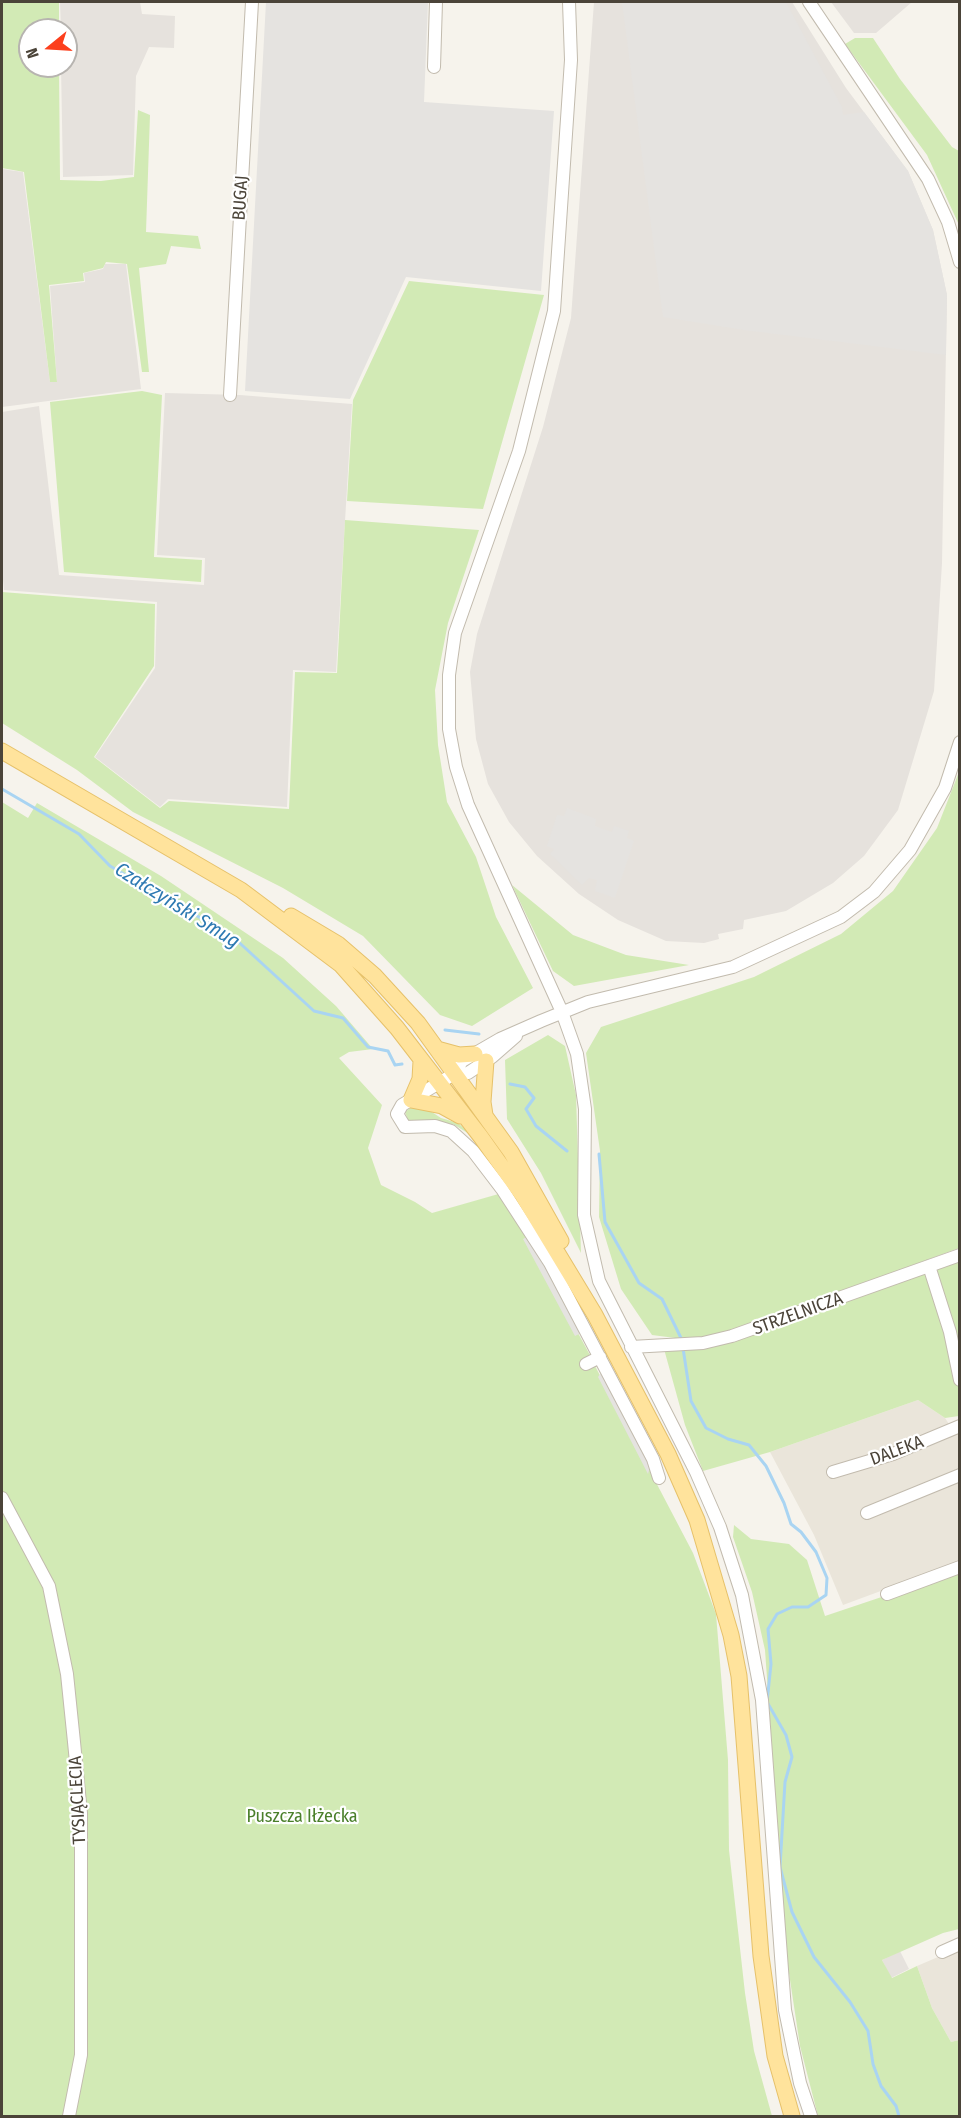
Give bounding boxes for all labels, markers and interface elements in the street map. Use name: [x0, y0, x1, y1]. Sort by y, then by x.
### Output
north arrow: [18, 18, 78, 78]
text: N: [22, 46, 43, 61]
street label: BUGAJ: [229, 175, 253, 221]
water label: Czałczyński Smug: [110, 858, 244, 954]
street label: STRZELNICZA: [750, 1288, 846, 1340]
street label: DALEKA: [867, 1431, 927, 1471]
street label: TYSIĄCLECIA: [65, 1755, 91, 1845]
park label: Puszcza Iłżecka: [246, 1806, 358, 1828]

